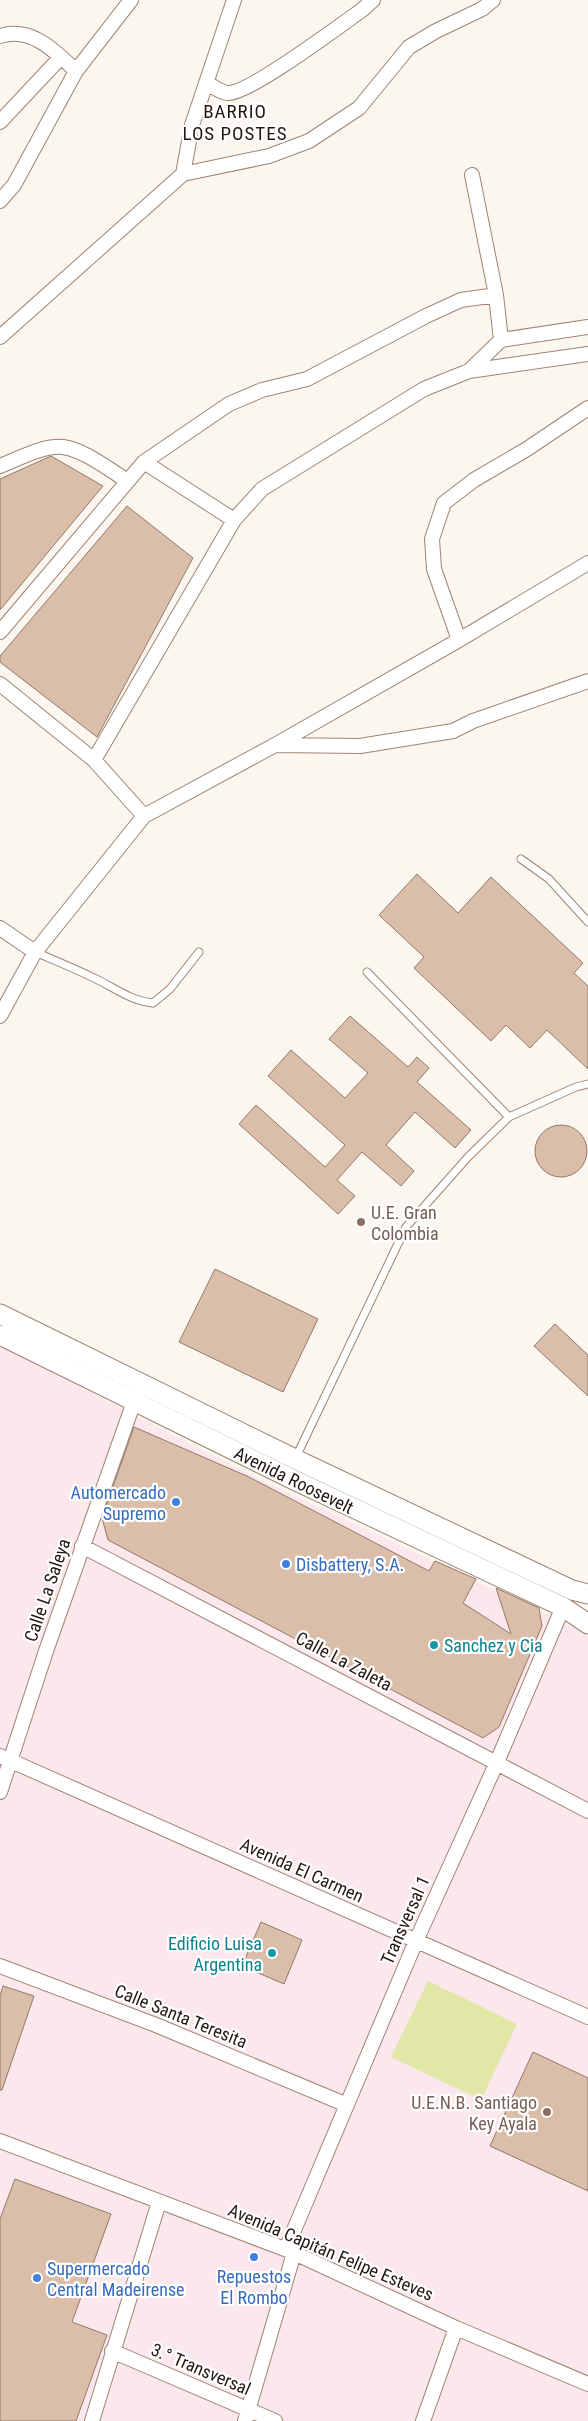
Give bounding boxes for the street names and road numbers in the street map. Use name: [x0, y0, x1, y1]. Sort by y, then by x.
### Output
street label: Avenida Roosevelt: [231, 1442, 357, 1518]
street label: Calle La Saleya: [20, 1536, 74, 1644]
street label: Calle La Zaleta: [292, 1627, 396, 1695]
street label: Avenida El Carmen: [237, 1833, 367, 1907]
street label: Transversal 1: [376, 1872, 434, 1968]
street label: Calle Santa Teresita: [112, 1980, 250, 2052]
street label: Avenida Capitán Felipe Esteves: [225, 2199, 437, 2305]
street label: 3.° Transversal: [148, 2339, 254, 2399]

